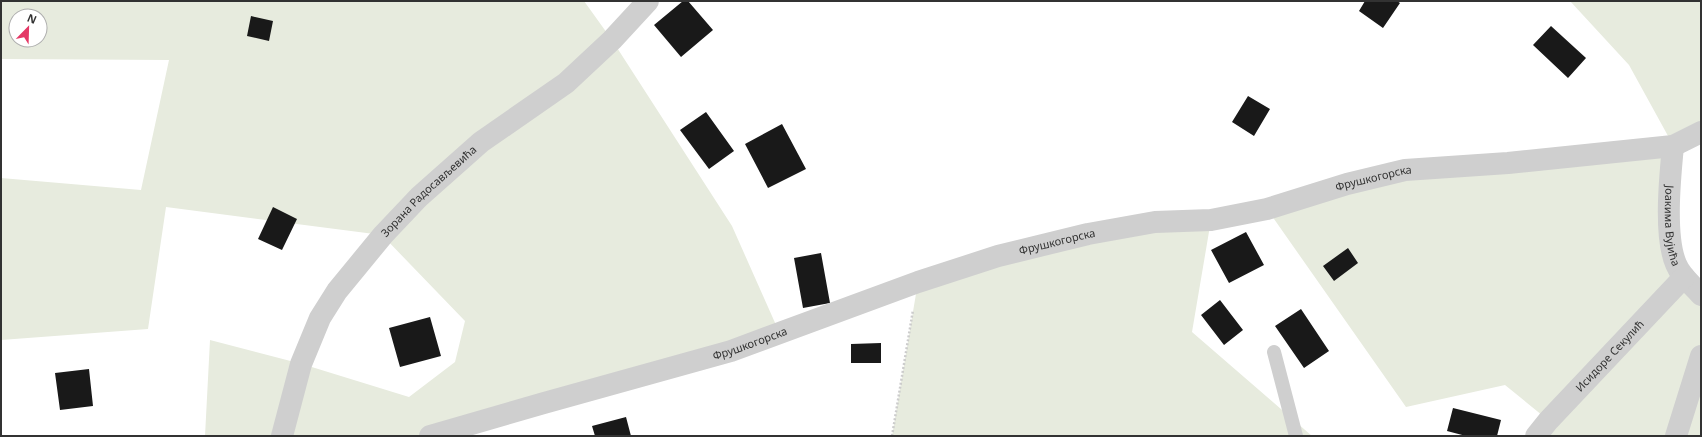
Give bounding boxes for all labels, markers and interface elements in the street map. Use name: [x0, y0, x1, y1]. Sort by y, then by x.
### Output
north arrow: [8, 8, 48, 48]
text: N: [25, 10, 39, 27]
street label: Зорана Радосављевића: [377, 142, 479, 240]
street label: Фрушкогорска: [1333, 162, 1412, 194]
street label: Јоакима Вујића: [1662, 184, 1684, 268]
street label: Фрушкогорска: [1017, 225, 1096, 258]
street label: Исидоре Секулић: [1572, 316, 1647, 395]
street label: Фрушкогорска: [711, 323, 789, 363]

